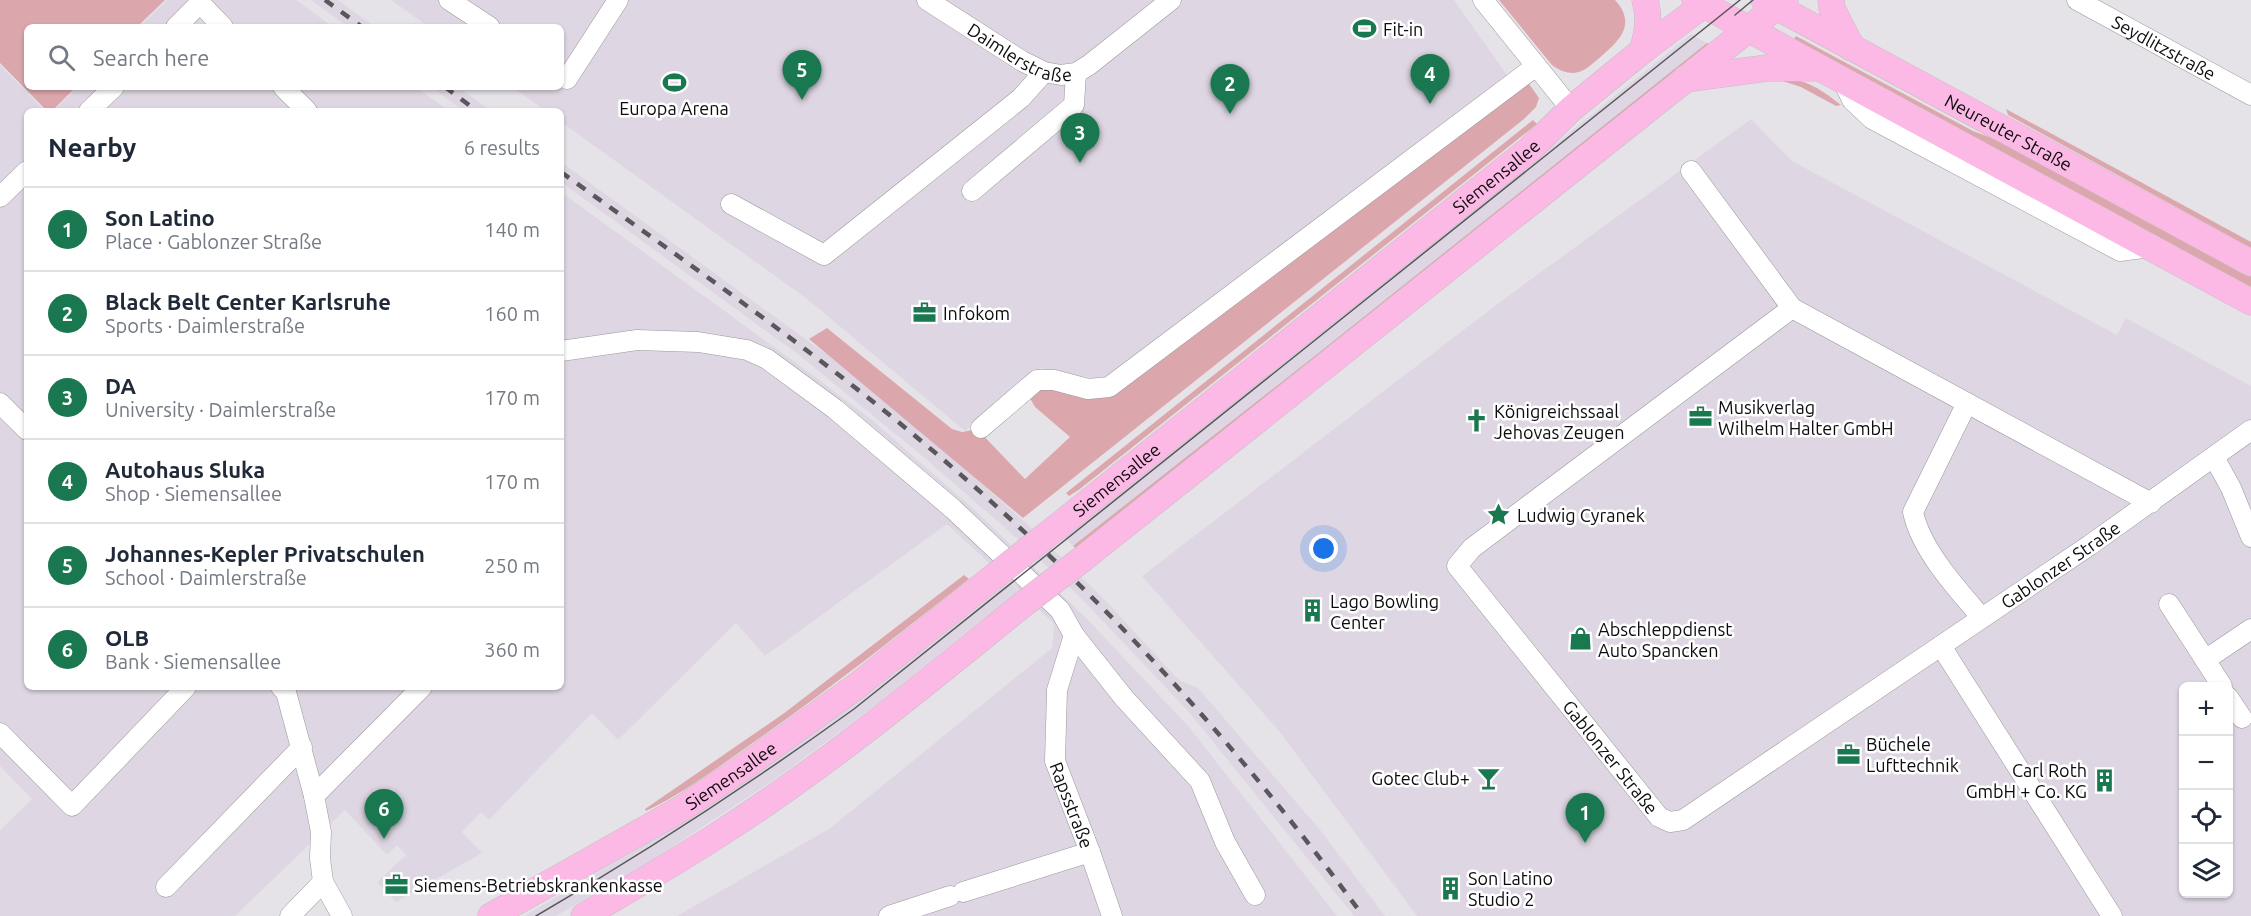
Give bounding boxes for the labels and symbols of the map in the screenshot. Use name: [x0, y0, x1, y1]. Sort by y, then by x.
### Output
street label: Seydlitzstraße: [2109, 11, 2219, 84]
sports icon: Fit-in: [1352, 16, 1378, 42]
street label: Daimlerstraße: [964, 19, 1073, 85]
place label: Fit-in: [1383, 19, 1423, 39]
pin: 5: [782, 51, 822, 100]
pin: 4: [1410, 54, 1450, 104]
pin: 2: [1210, 64, 1250, 114]
sports icon: Europa Arena: [661, 69, 687, 95]
street label: Neureuter Straße: [1942, 90, 2076, 175]
place label: Europa Arena: [619, 98, 729, 118]
pin: 3: [1060, 114, 1100, 163]
street label: Siemensallee: [1448, 135, 1544, 217]
office icon: Infokom: [912, 300, 938, 326]
place label: Infokom: [943, 303, 1010, 323]
place label: Musikverlag Wilhelm Halter GmbH: [1718, 397, 1894, 438]
place label: Königreichssaal Jehovas Zeugen: [1494, 401, 1624, 442]
office icon: Musikverlag Wilhelm Halter GmbH: [1687, 404, 1713, 430]
church icon: Königreichssaal Jehovas Zeugen: [1463, 408, 1489, 434]
street label: Siemensallee: [1069, 439, 1164, 520]
place icon: Ludwig Cyranek: [1486, 502, 1512, 528]
place label: Ludwig Cyranek: [1517, 505, 1645, 525]
street label: Gablonzer Straße: [1997, 517, 2124, 612]
your location: [1309, 534, 1338, 563]
place label: Lago Bowling Center: [1330, 591, 1439, 632]
building icon: Lago Bowling Center: [1299, 598, 1325, 624]
place label: Abschleppdienst Auto Spancken: [1598, 619, 1732, 660]
shop icon: Abschleppdienst Auto Spancken: [1567, 626, 1593, 652]
street label: Gablonzer Straße: [1559, 696, 1662, 818]
place label: Büchele Lufttechnik: [1866, 734, 1959, 775]
street label: Siemensallee: [681, 737, 780, 813]
office icon: Büchele Lufttechnik: [1835, 741, 1861, 767]
street label: Rapsstraße: [1046, 759, 1098, 851]
place label: Carl Roth GmbH + Co. KG: [1966, 760, 2087, 801]
bar icon: Gotec Club+: [1475, 765, 1501, 791]
building icon: Carl Roth GmbH + Co. KG: [2092, 767, 2118, 793]
place label: Gotec Club+: [1371, 768, 1470, 788]
pin: 6: [364, 790, 404, 839]
pin: 1: [1566, 794, 1604, 843]
place label: Son Latino Studio 2: [1468, 868, 1553, 909]
office icon: Siemens-Betriebskrankenkasse: [383, 872, 409, 898]
place label: Siemens-Betriebskrankenkasse: [414, 875, 663, 895]
building icon: Son Latino Studio 2: [1437, 875, 1463, 901]

